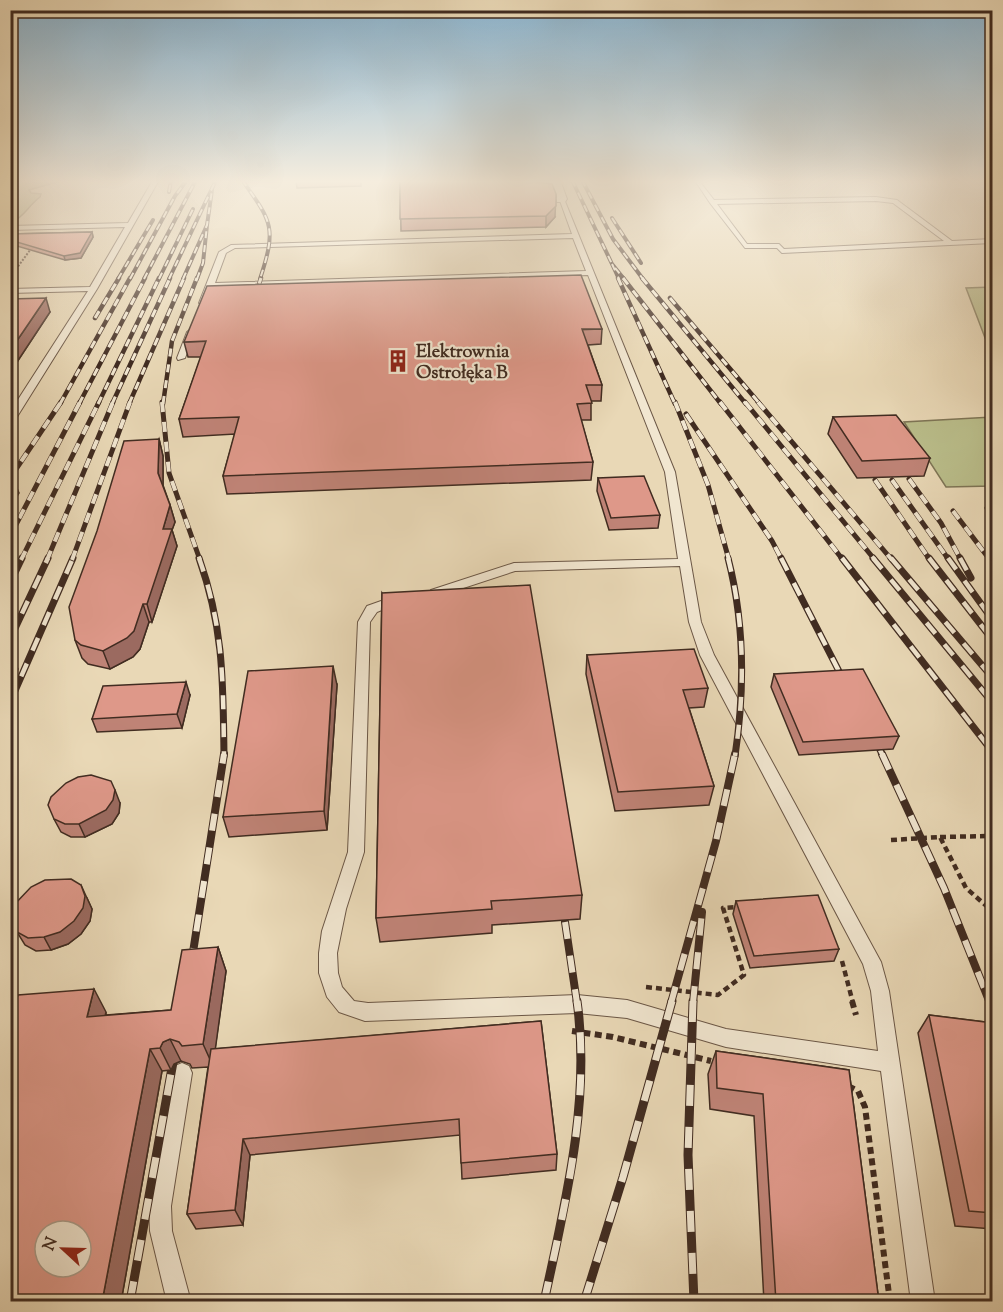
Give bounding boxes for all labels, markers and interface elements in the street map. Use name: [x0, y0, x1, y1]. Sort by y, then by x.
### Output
place label: Elektrownia Ostrołęka B: [416, 340, 510, 387]
building icon: Elektrownia Ostrołęka B: [385, 348, 411, 374]
north arrow: [33, 1219, 93, 1279]
text: N: [38, 1234, 65, 1255]

